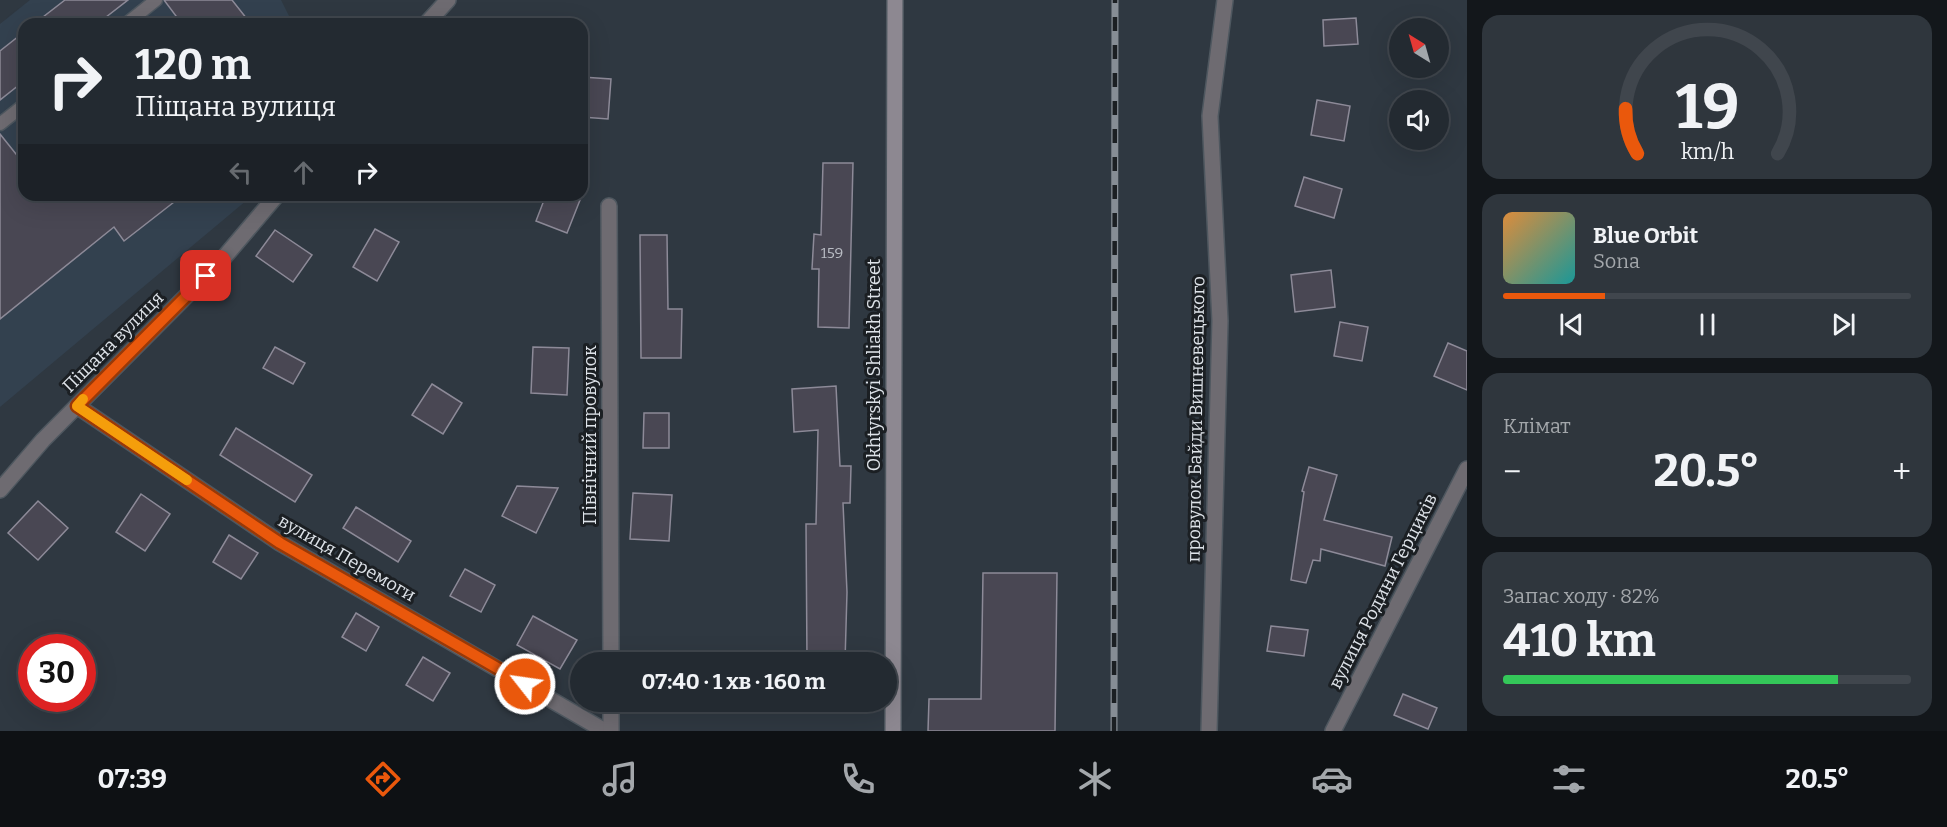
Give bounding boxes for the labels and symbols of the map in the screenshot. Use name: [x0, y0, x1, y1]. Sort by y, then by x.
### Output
north arrow: [1389, 18, 1449, 78]
house number: 159: [821, 244, 843, 262]
pin: [180, 250, 231, 301]
street label: Okhtyrskyi Shliakh Street: [863, 258, 885, 471]
street label: провулок Байди Вишневецького: [1183, 276, 1209, 562]
street label: Піщана вулиця: [58, 287, 168, 397]
street label: Північний провулок: [579, 345, 601, 525]
street label: вулиця Родини Герциків: [1324, 490, 1442, 692]
street label: вулиця Перемоги: [274, 510, 420, 606]
speed limit sign: 30: [18, 634, 96, 712]
position arrow: [493, 652, 557, 716]

